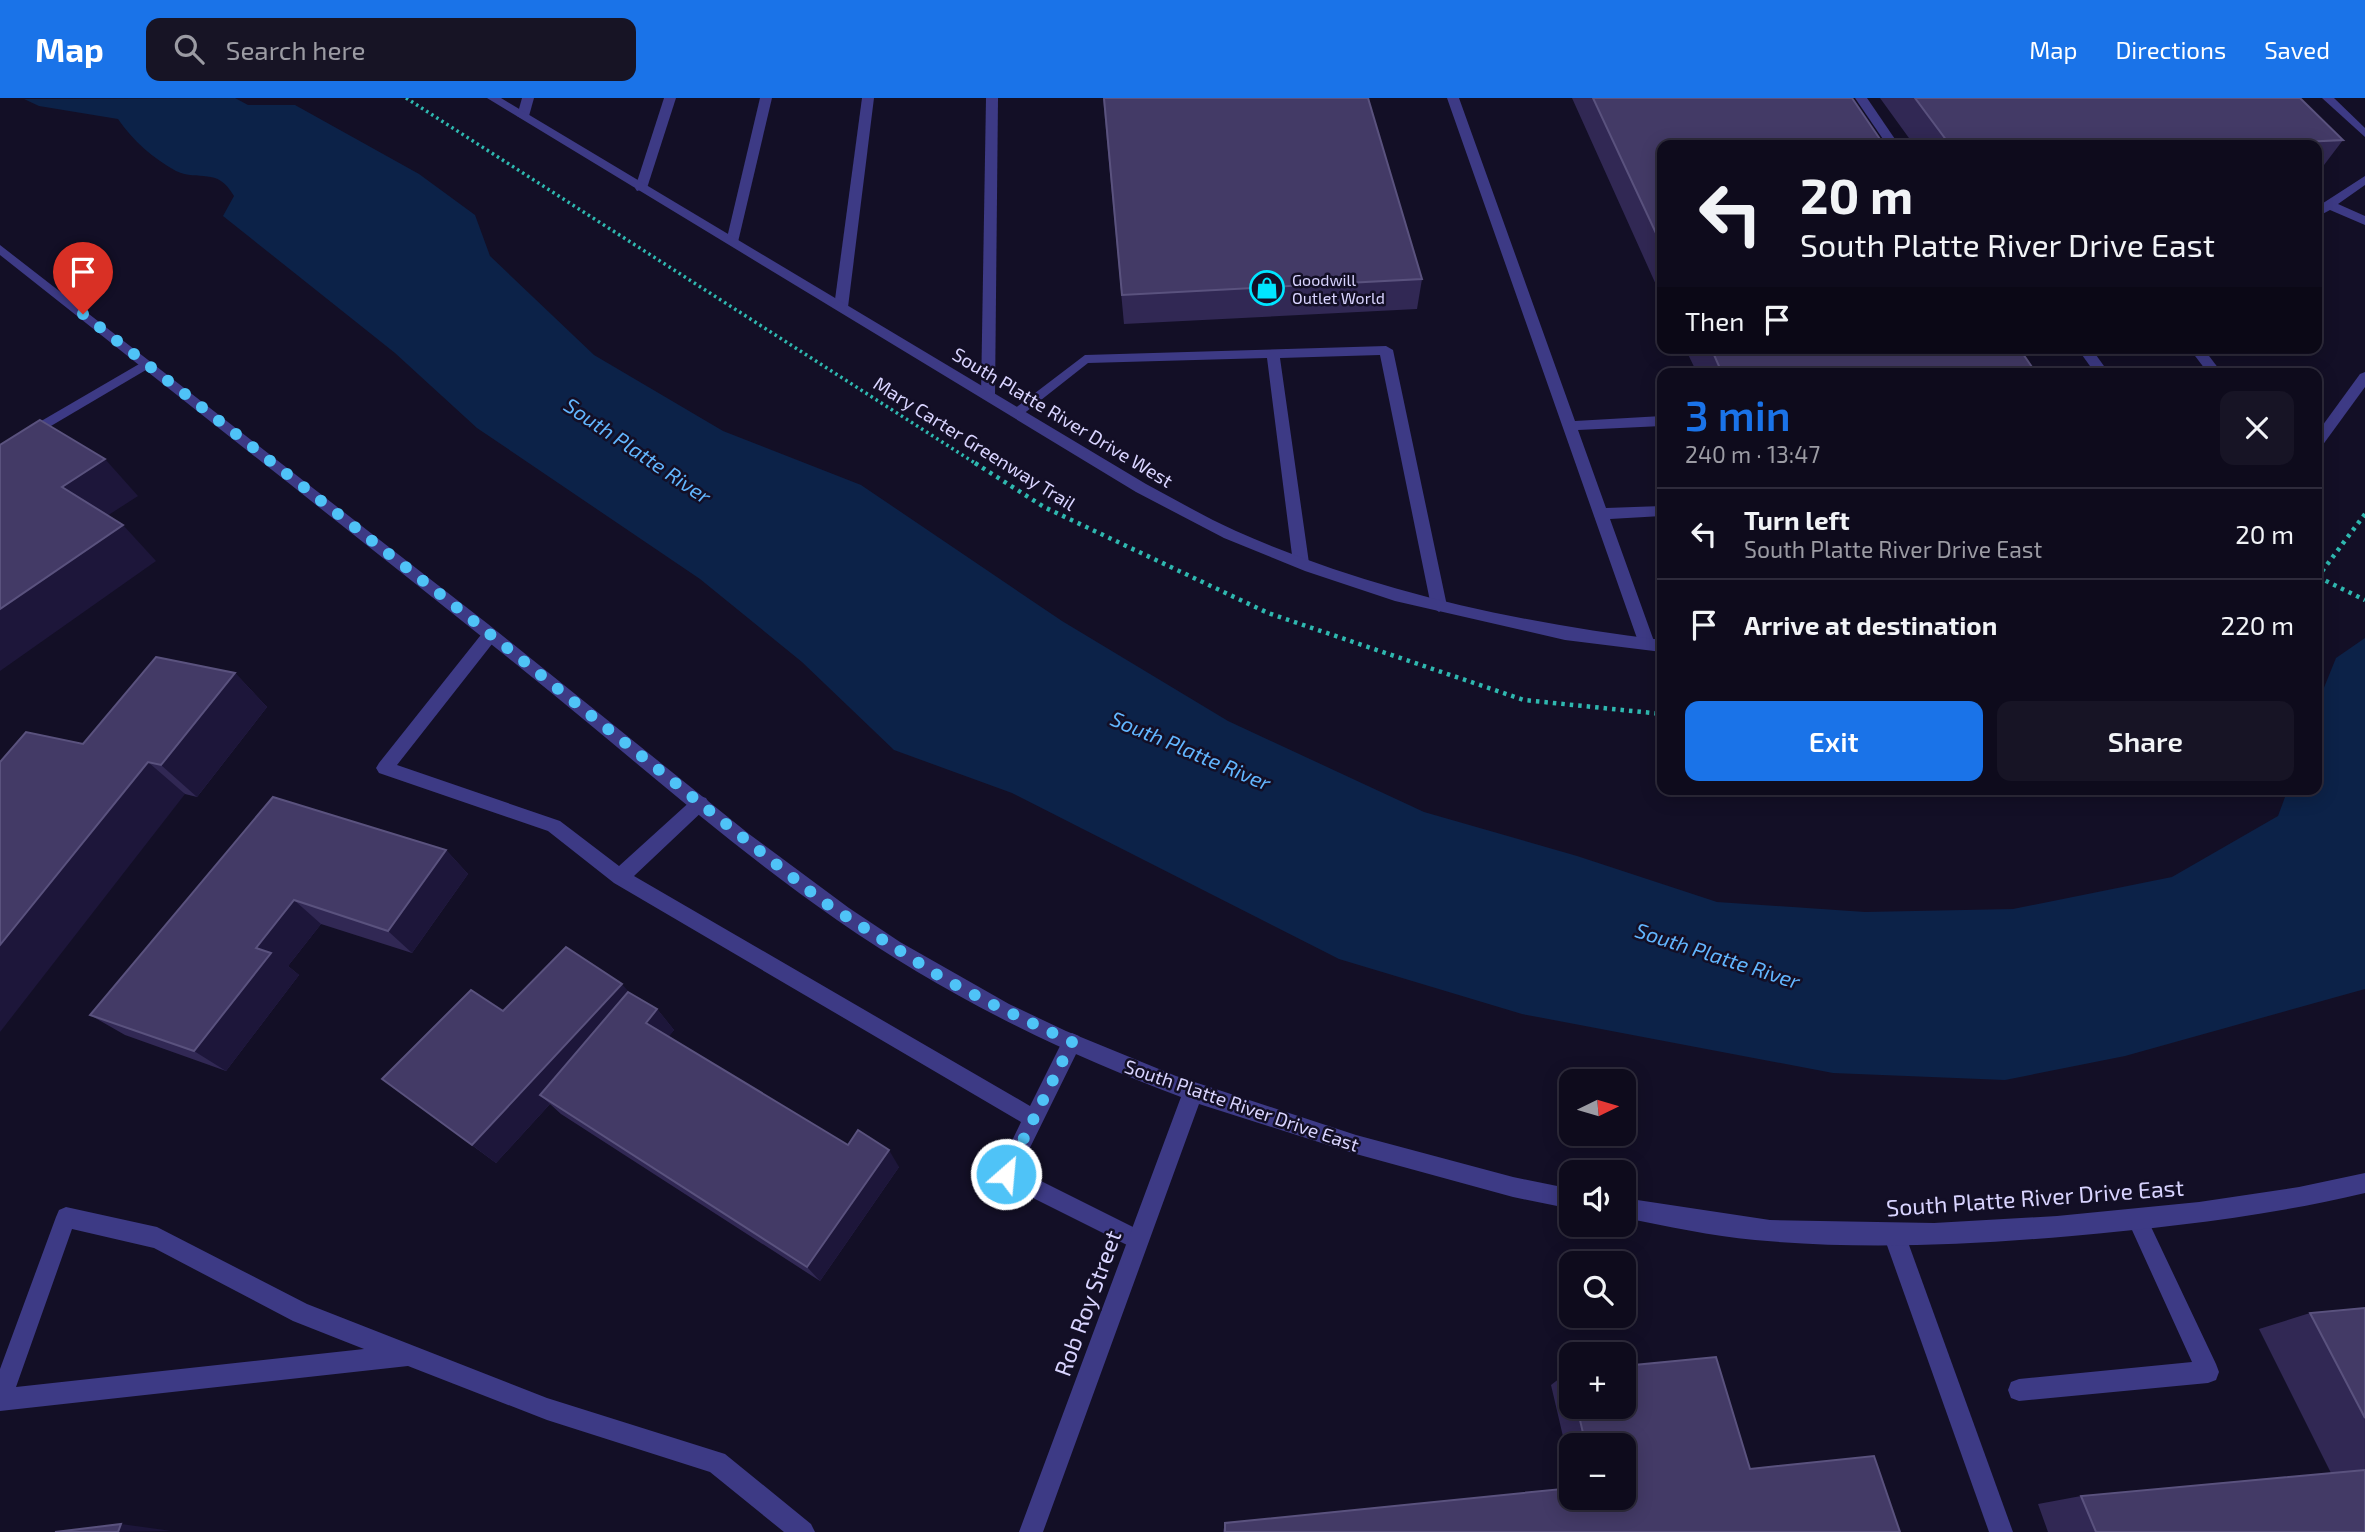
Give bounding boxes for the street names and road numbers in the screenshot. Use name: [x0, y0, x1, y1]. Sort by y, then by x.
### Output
street label: South Platte River Drive West: [949, 342, 1177, 492]
street label: Mary Carter Greenway Trail: [870, 371, 1081, 515]
street label: South Platte River Drive East: [1122, 1054, 1362, 1156]
street label: South Platte River Drive East: [1885, 1173, 2185, 1221]
street label: Rob Roy Street: [1048, 1226, 1126, 1380]

